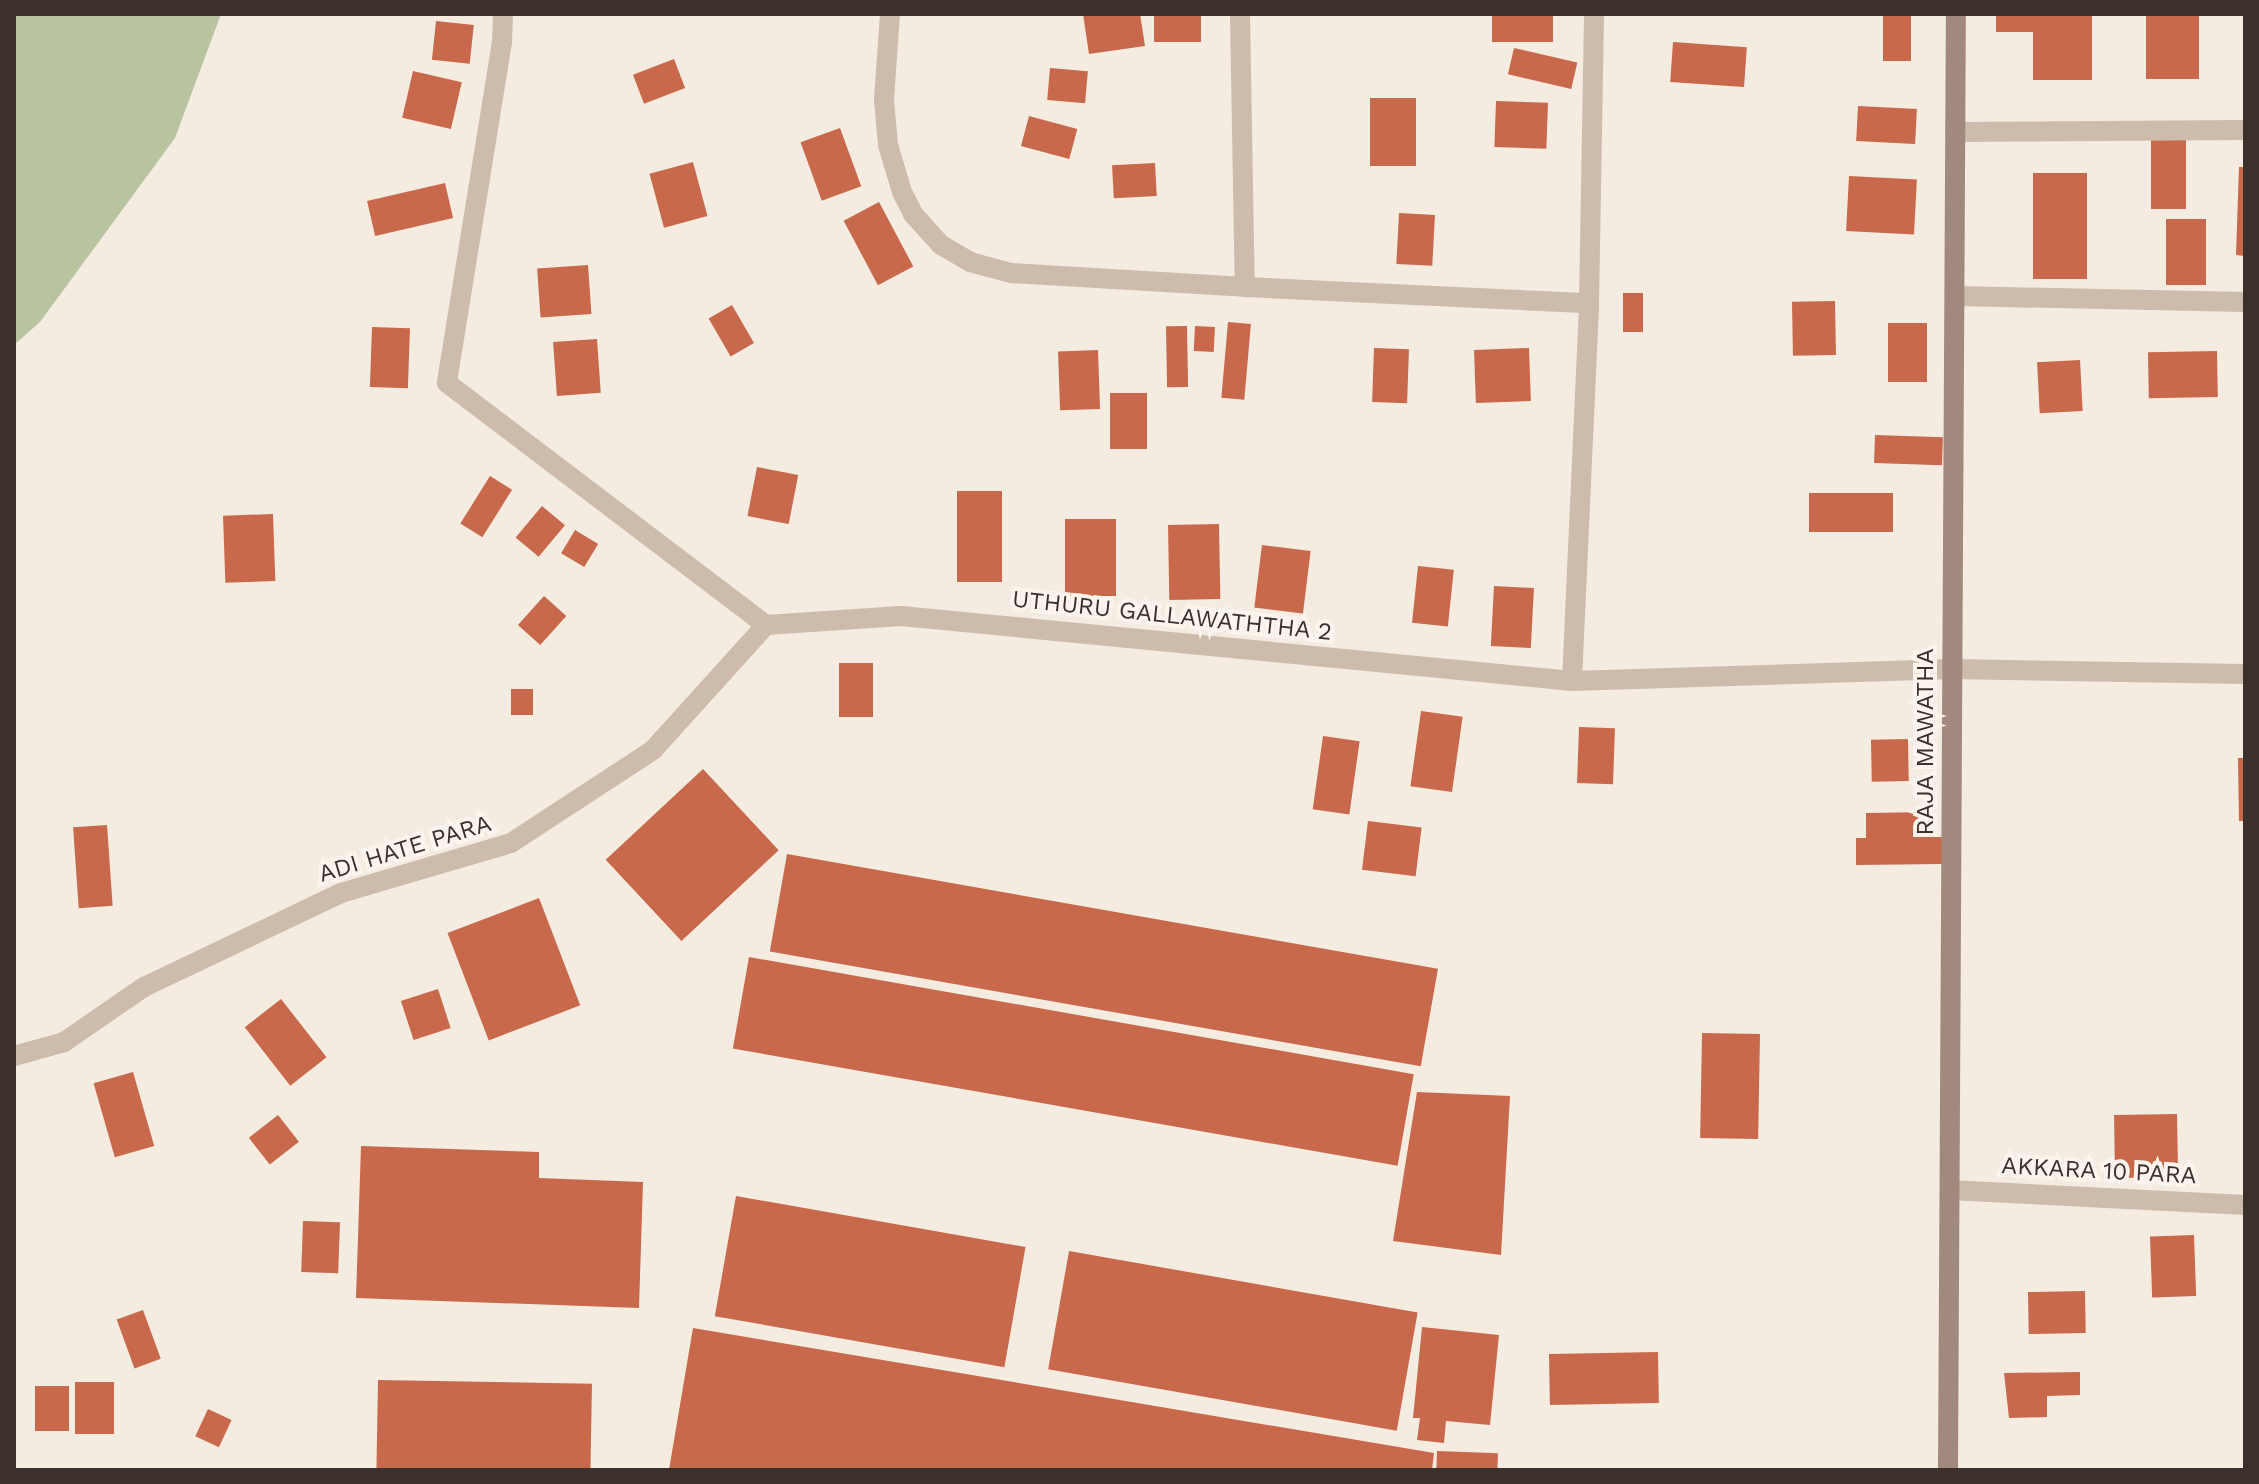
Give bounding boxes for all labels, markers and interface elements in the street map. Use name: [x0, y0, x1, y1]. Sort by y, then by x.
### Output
street label: UTHURU GALLAWATHTHA 2: [1010, 585, 1334, 647]
street label: RAJA MAWATHA: [1912, 648, 1940, 836]
street label: ADI HATE PARA: [315, 809, 495, 889]
street label: AKKARA 10 PARA: [2000, 1151, 2198, 1191]

